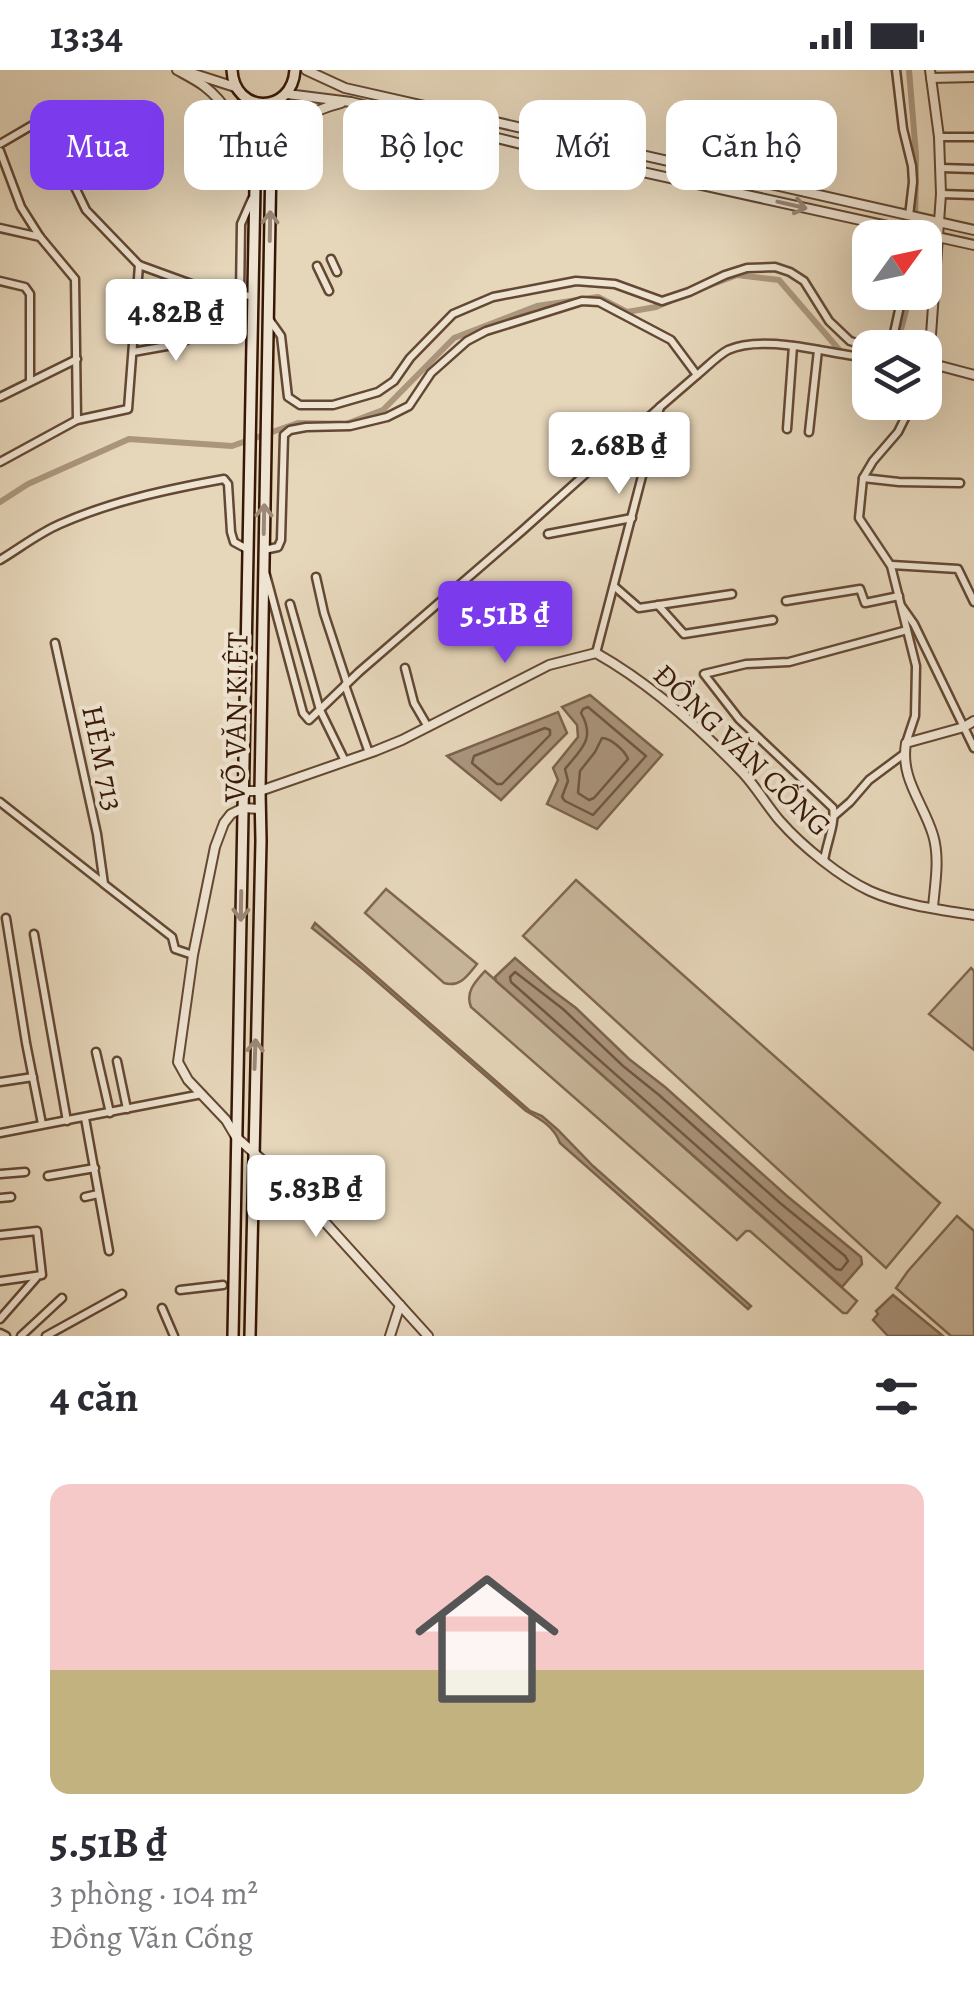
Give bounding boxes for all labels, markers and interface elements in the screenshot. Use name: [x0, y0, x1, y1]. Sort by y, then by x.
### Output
text: 13:34: [50, 9, 123, 61]
chip: Mua: [30, 100, 164, 190]
chip: Thuê: [184, 100, 323, 190]
chip: Bộ lọc: [343, 100, 499, 190]
chip: Mới: [519, 100, 646, 190]
chip: Căn hộ: [666, 100, 837, 190]
one-way arrow: [775, 197, 807, 215]
one-way arrow: [260, 210, 280, 242]
north arrow: [852, 220, 942, 310]
map controls: [852, 220, 942, 420]
pin: 4.82B ₫: [84, 279, 268, 364]
text: 4.82B ₫: [128, 289, 224, 333]
button: layers: [852, 330, 942, 420]
pin: 2.68B ₫: [527, 412, 711, 497]
text: 2.68B ₫: [571, 422, 667, 466]
one-way arrow: [255, 504, 274, 536]
pin: 5.51B ₫: [413, 581, 597, 666]
text: 5.51B ₫: [460, 591, 550, 635]
street label: VÕ VĂN KIỆT: [215, 631, 257, 803]
street label: ĐỒNG VĂN CỐNG: [644, 655, 840, 845]
street label: HẺM 713: [72, 701, 134, 815]
one-way arrow: [232, 889, 251, 921]
one-way arrow: [246, 1038, 265, 1070]
pin: 5.83B ₫: [224, 1155, 408, 1240]
text: 5.83B ₫: [269, 1165, 363, 1209]
text: 4 căn: [50, 1368, 138, 1425]
icon: filters: [869, 1369, 924, 1424]
icon: home: [397, 1549, 577, 1729]
text: 5.51B ₫: [50, 1814, 168, 1871]
text: 3 phòng · 104 m²: [50, 1871, 258, 1915]
text: Đồng Văn Cống: [50, 1915, 253, 1959]

